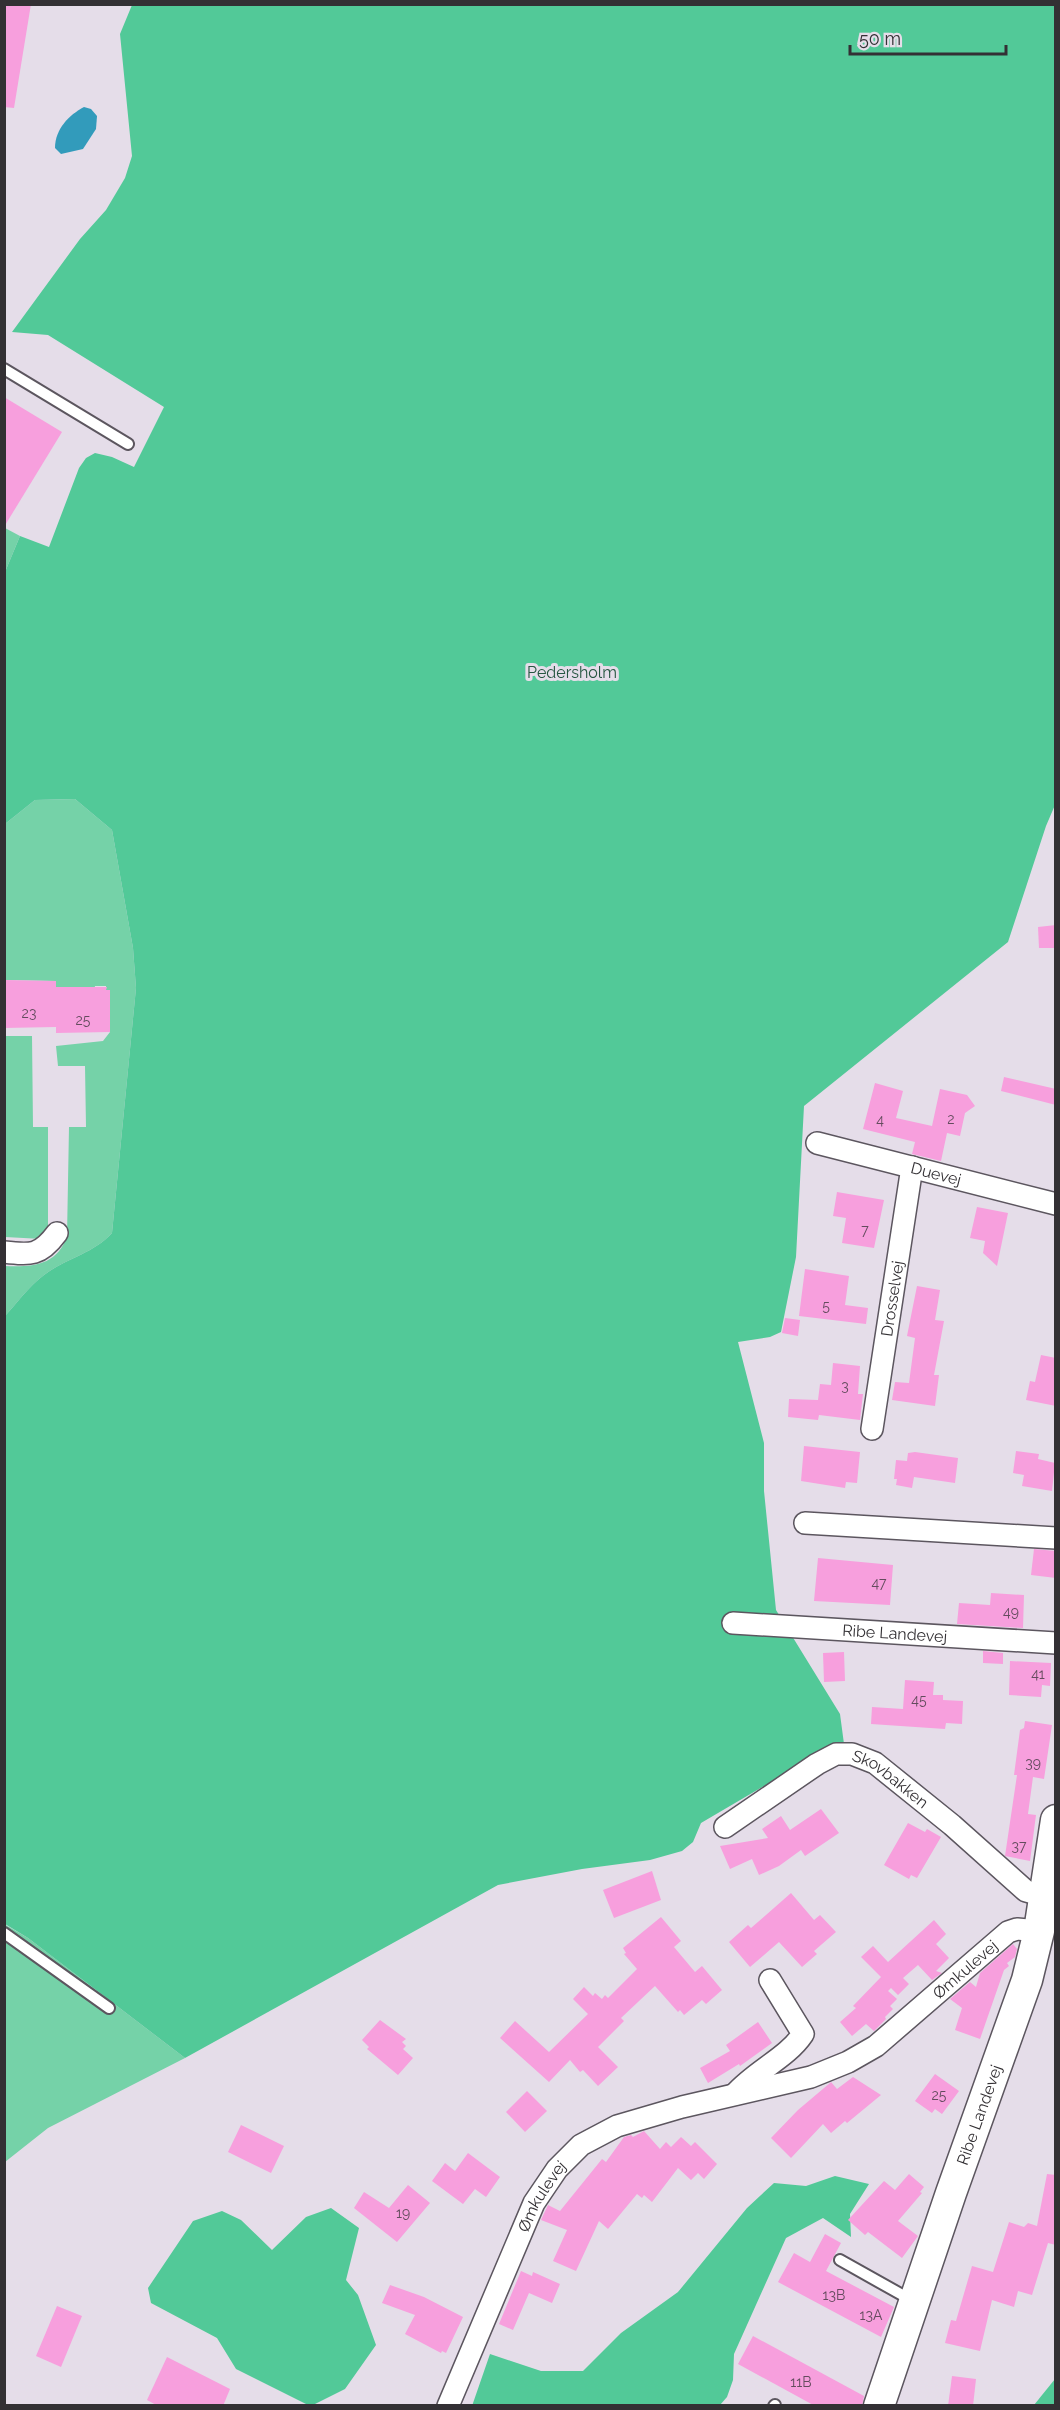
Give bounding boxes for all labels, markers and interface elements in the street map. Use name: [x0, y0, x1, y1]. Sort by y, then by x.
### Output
scale bar: [850, 18, 1006, 56]
text: 50 m: [859, 28, 901, 49]
park label: Pedersholm: [527, 663, 617, 682]
house number: 23: [22, 1005, 36, 1021]
house number: 25: [76, 1012, 91, 1028]
house number: 2: [947, 1111, 955, 1127]
house number: 4: [876, 1112, 884, 1128]
street label: Duevej: [909, 1158, 963, 1189]
house number: 7: [861, 1222, 869, 1238]
street label: Drosselvej: [877, 1259, 908, 1338]
house number: 5: [822, 1298, 830, 1314]
house number: 3: [841, 1378, 849, 1394]
house number: 47: [871, 1575, 887, 1591]
house number: 49: [1003, 1604, 1019, 1620]
street label: Ribe Landevej: [842, 1621, 948, 1646]
house number: 41: [1031, 1666, 1045, 1682]
house number: 45: [911, 1692, 927, 1708]
street label: Skovbakken: [850, 1746, 932, 1812]
house number: 39: [1025, 1755, 1041, 1771]
house number: 37: [1012, 1838, 1027, 1854]
street label: Ømkulevej: [929, 1936, 1002, 2003]
street label: Ribe Landevej: [953, 2062, 1006, 2167]
house number: 25: [932, 2087, 947, 2103]
street label: Ømkulevej: [514, 2157, 570, 2235]
house number: 19: [396, 2205, 410, 2221]
house number: 13B: [823, 2287, 845, 2303]
house number: 13A: [860, 2307, 883, 2323]
house number: 11B: [790, 2374, 812, 2390]

